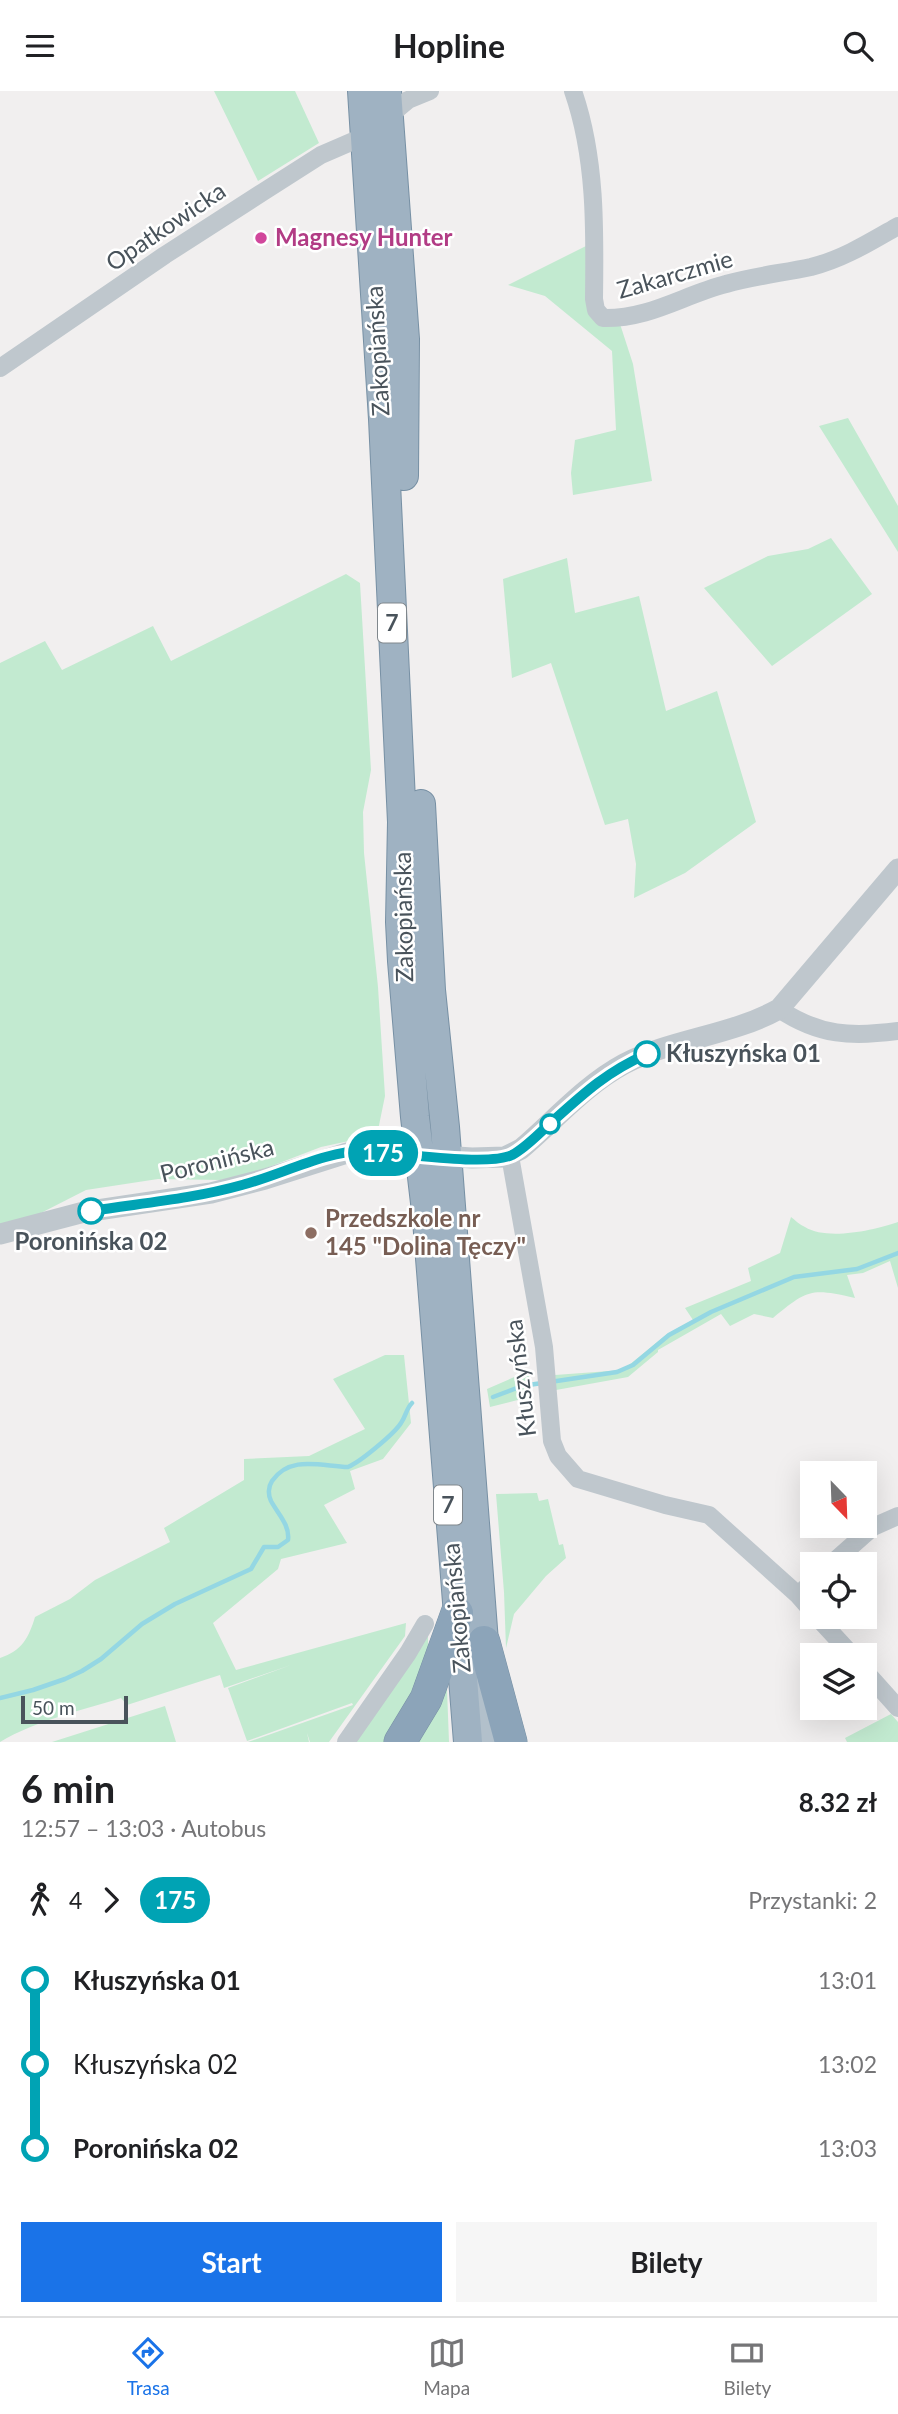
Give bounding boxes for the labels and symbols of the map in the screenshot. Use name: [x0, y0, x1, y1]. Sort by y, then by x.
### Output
street label: Opatkowicka: [100, 175, 230, 276]
place label: Magnesy Hunter: [275, 222, 453, 251]
marker: Magnesy Hunter: [253, 230, 269, 246]
street label: Zakarczmie: [613, 243, 736, 304]
street label: Zakopiańska: [359, 285, 394, 417]
road number: 7: [378, 603, 406, 643]
street label: Zakopiańska: [387, 852, 418, 982]
place label: Kłuszyńska 01: [666, 1038, 821, 1067]
marker: Kłuszyńska 01: [634, 1041, 660, 1067]
unlabelled marker: [540, 1114, 560, 1134]
line badge: 175: [343, 1130, 423, 1176]
street label: Poronińska: [157, 1131, 277, 1188]
marker: Poronińska 02: [78, 1198, 104, 1224]
place label: Przedszkole nr 145 "Dolina Tęczy": [325, 1203, 526, 1260]
marker: Przedszkole nr 145 "Dolina Tęczy": [303, 1225, 319, 1241]
place label: Poronińska 02: [15, 1226, 167, 1255]
street label: Kłuszyńska: [498, 1318, 541, 1439]
north arrow: [800, 1461, 877, 1538]
road number: 7: [434, 1485, 462, 1525]
street label: Zakopiańska: [435, 1542, 476, 1674]
scale bar: [21, 1693, 128, 1725]

